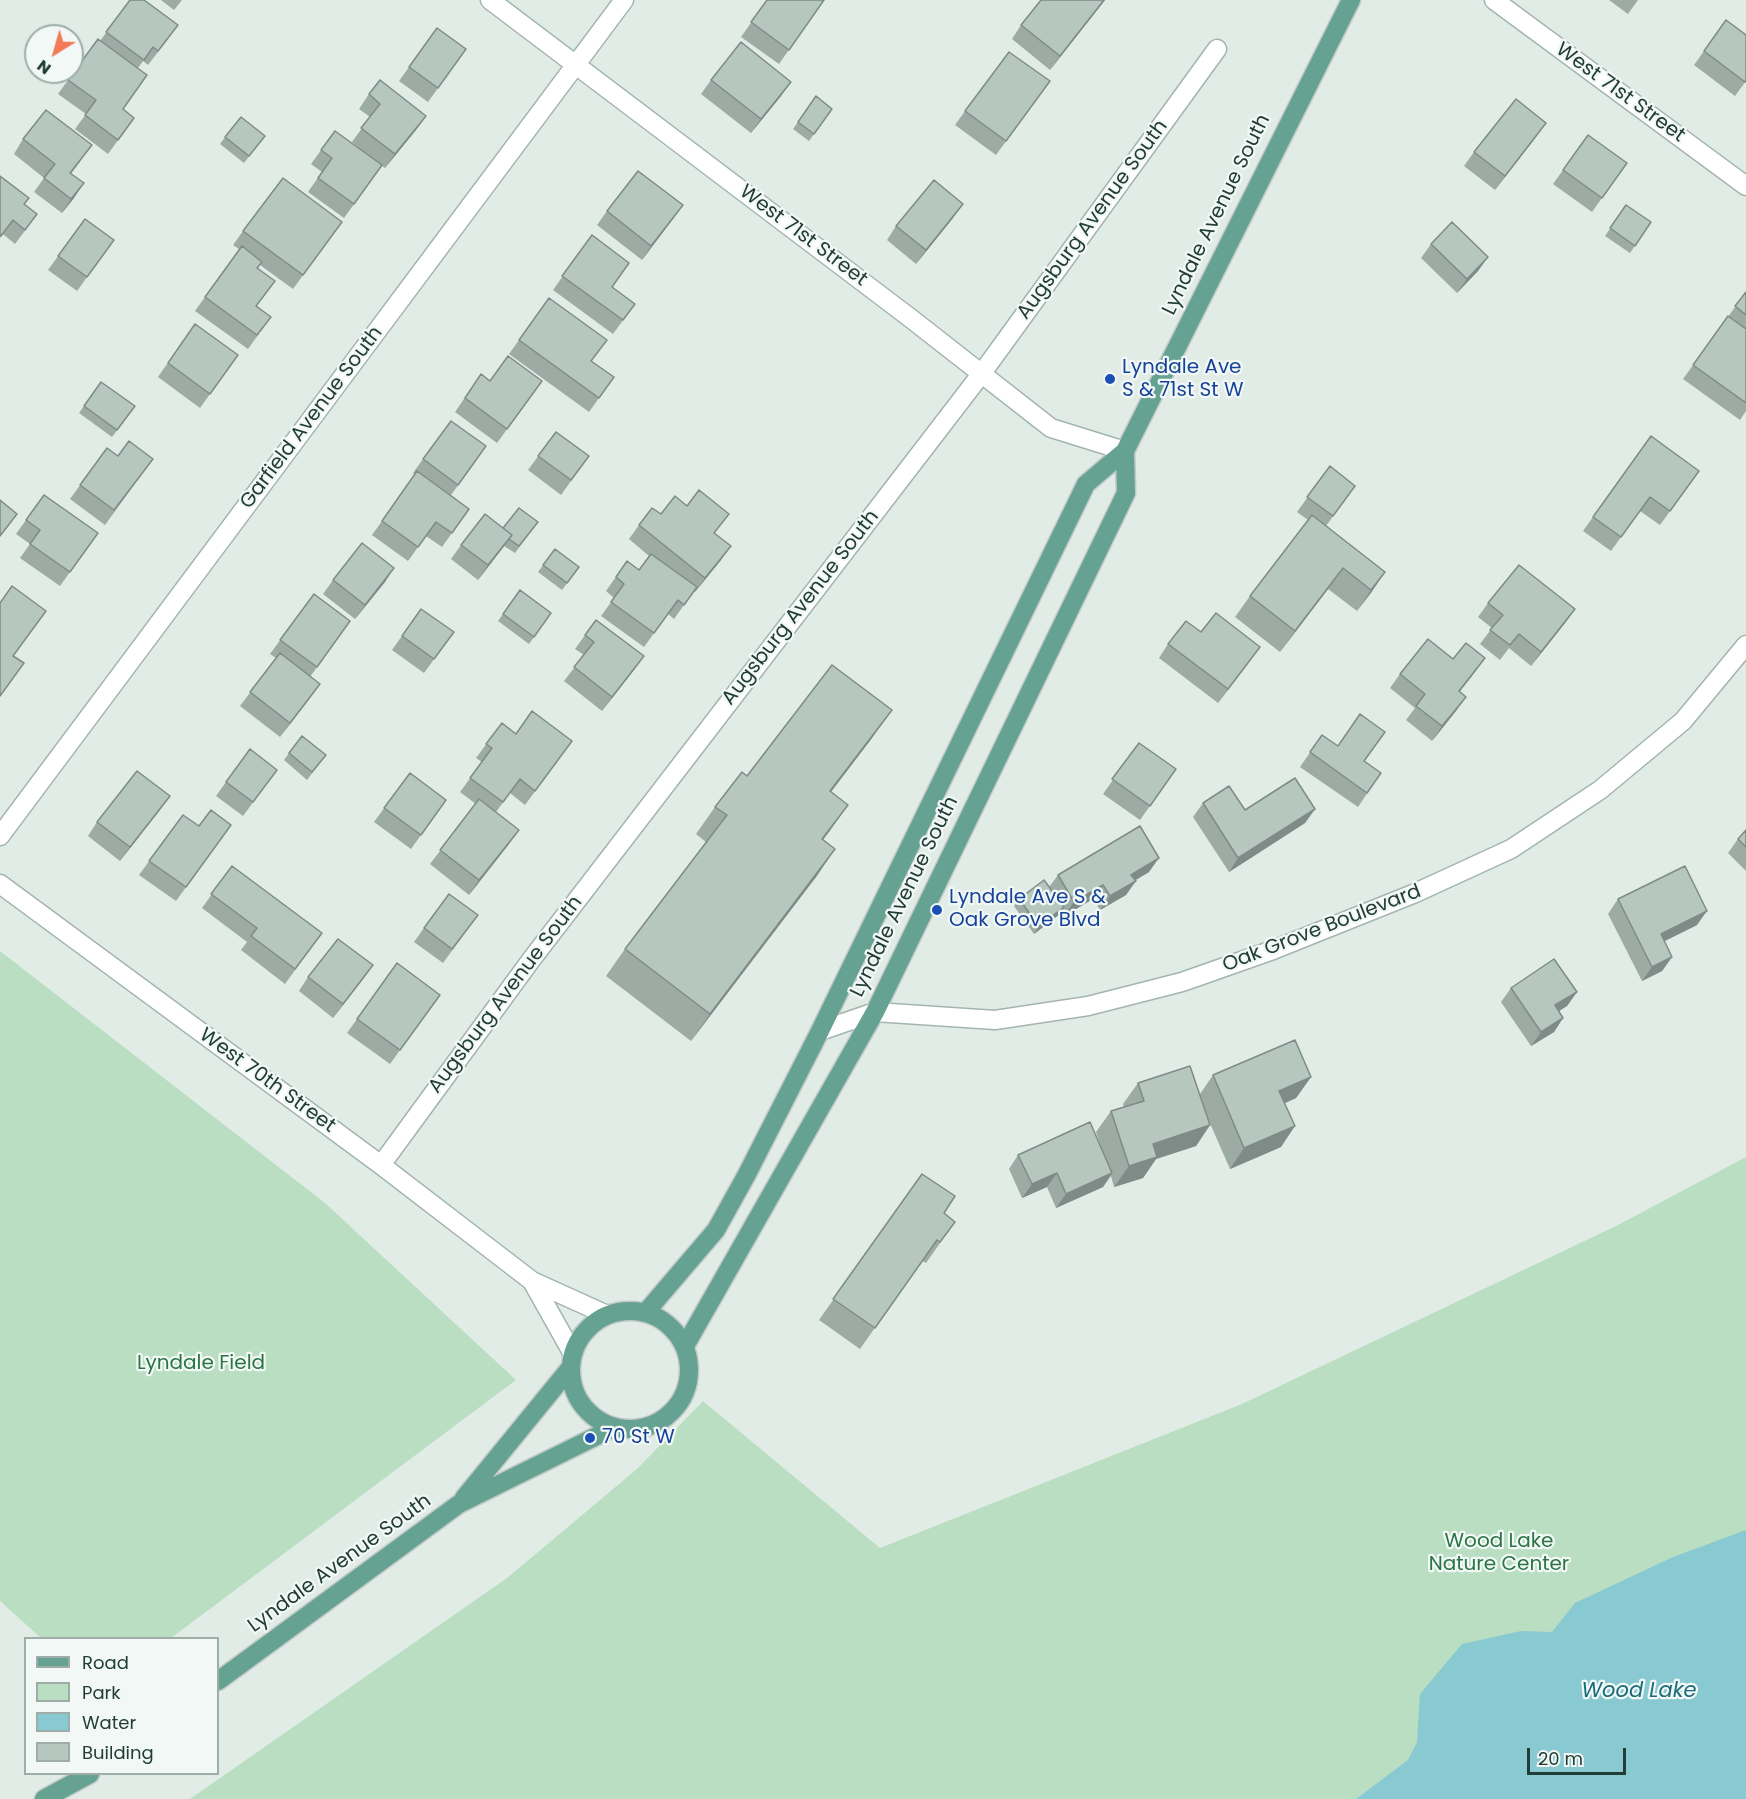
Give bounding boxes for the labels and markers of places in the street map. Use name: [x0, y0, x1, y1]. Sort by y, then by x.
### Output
place label: Lyndale Ave S & 71st St W: [1122, 356, 1243, 403]
marker: Lyndale Ave S & 71st St W: [1103, 372, 1117, 386]
place label: Lyndale Ave S & Oak Grove Blvd: [949, 886, 1106, 933]
marker: Lyndale Ave S & Oak Grove Blvd: [930, 903, 944, 917]
place label: 70 St W: [602, 1426, 675, 1450]
marker: 70 St W: [583, 1431, 597, 1445]

